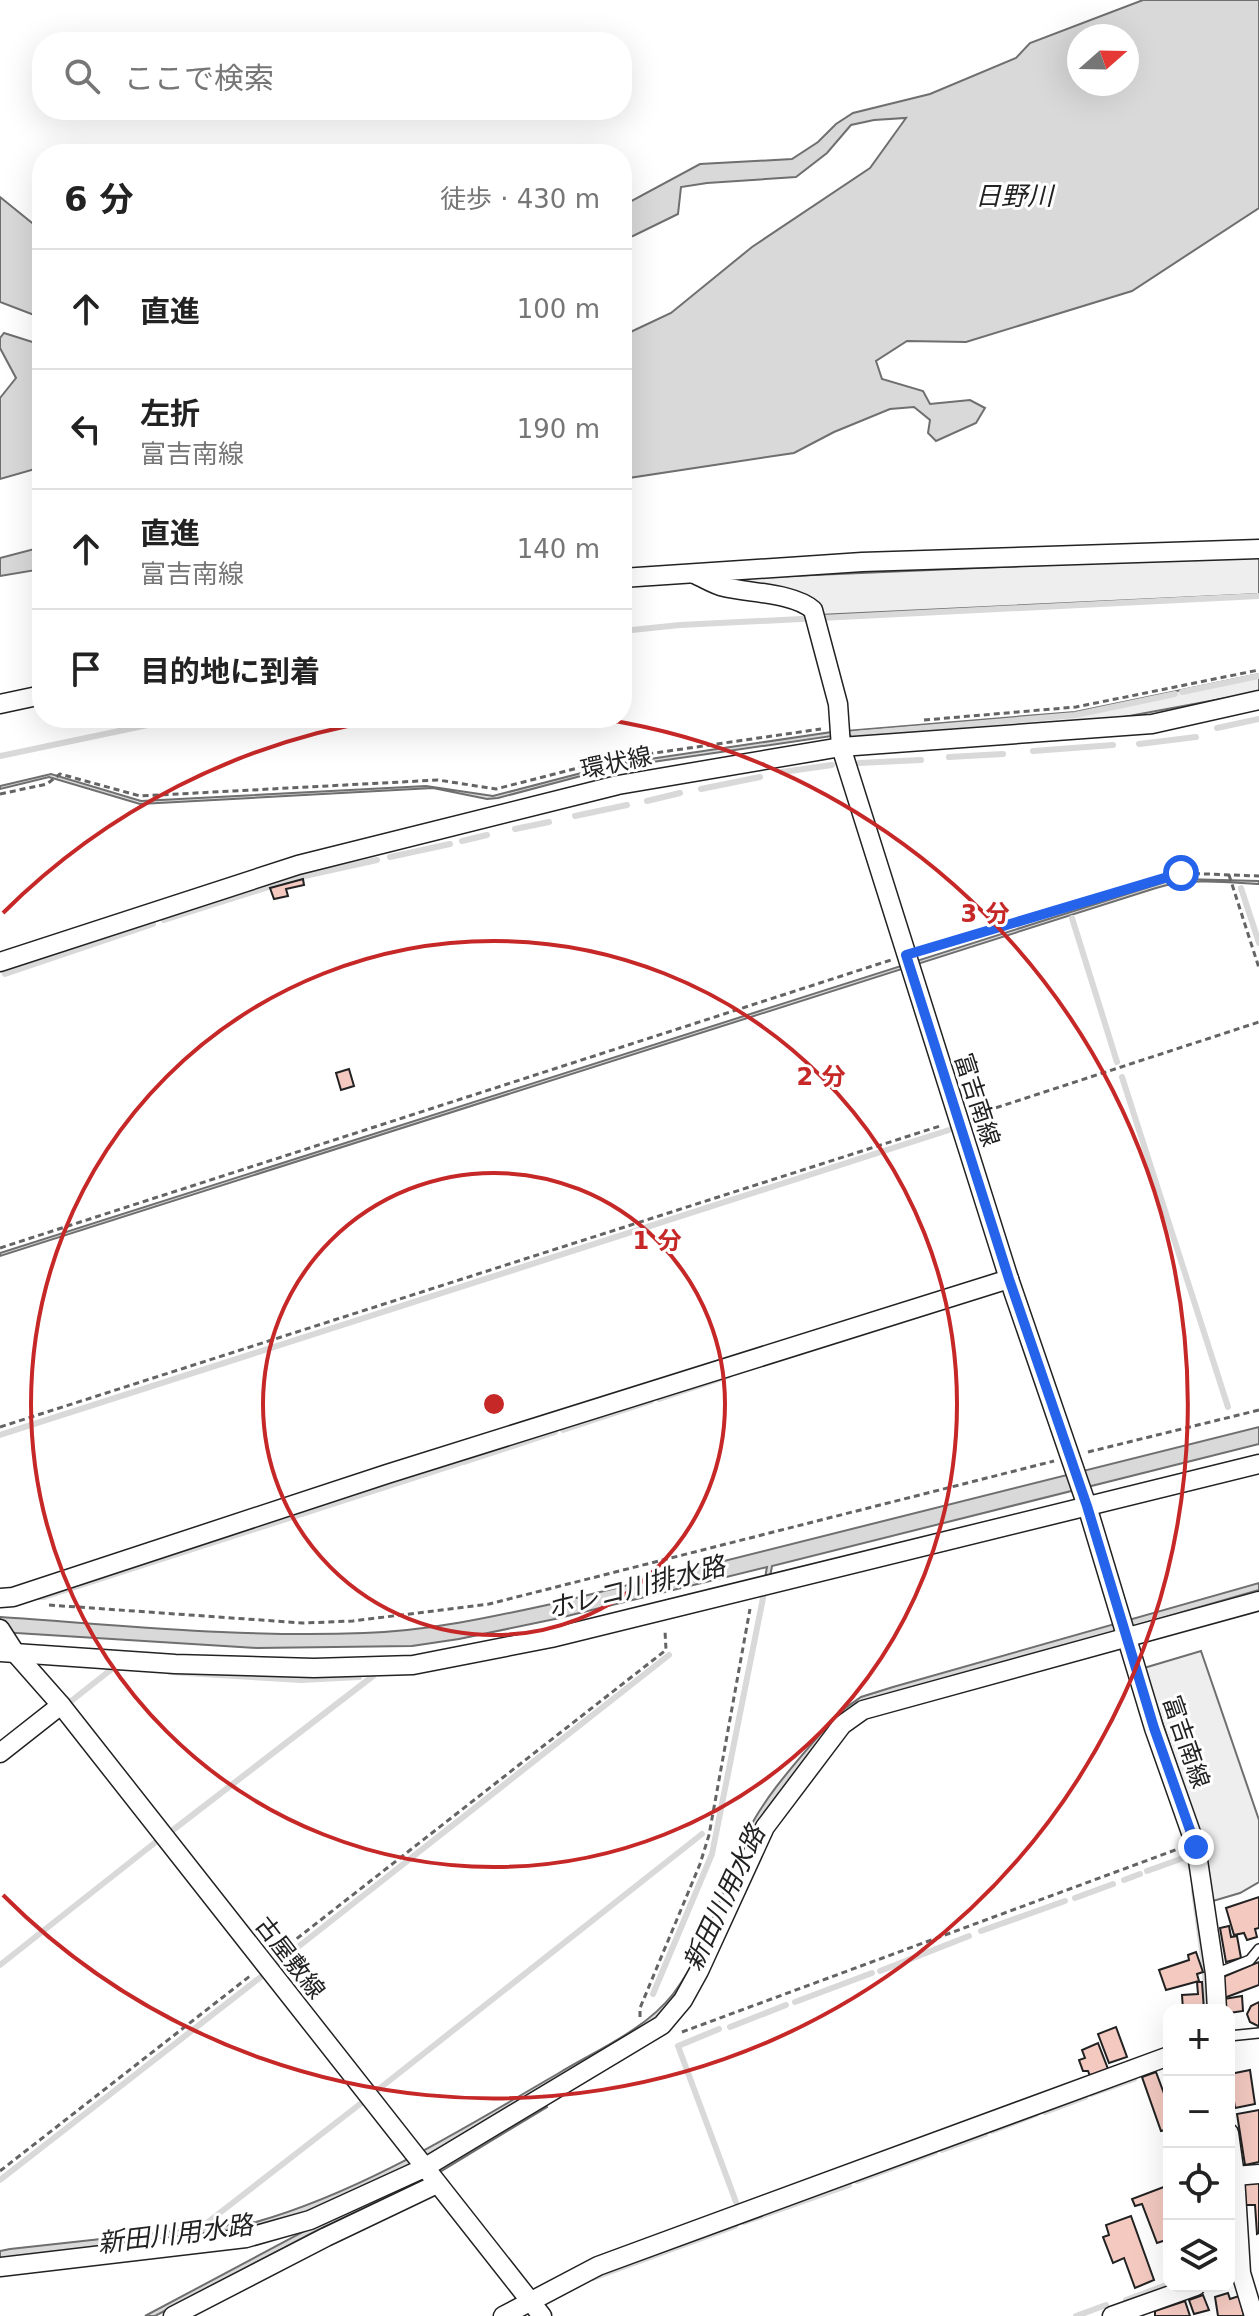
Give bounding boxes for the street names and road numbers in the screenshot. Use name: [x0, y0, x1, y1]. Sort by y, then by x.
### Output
street label: 環状線: [578, 742, 654, 784]
street label: 富吉南線: [949, 1050, 1005, 1150]
street label: 富吉南線: [1157, 1692, 1215, 1792]
street label: 古屋敷線: [249, 1912, 331, 2004]

